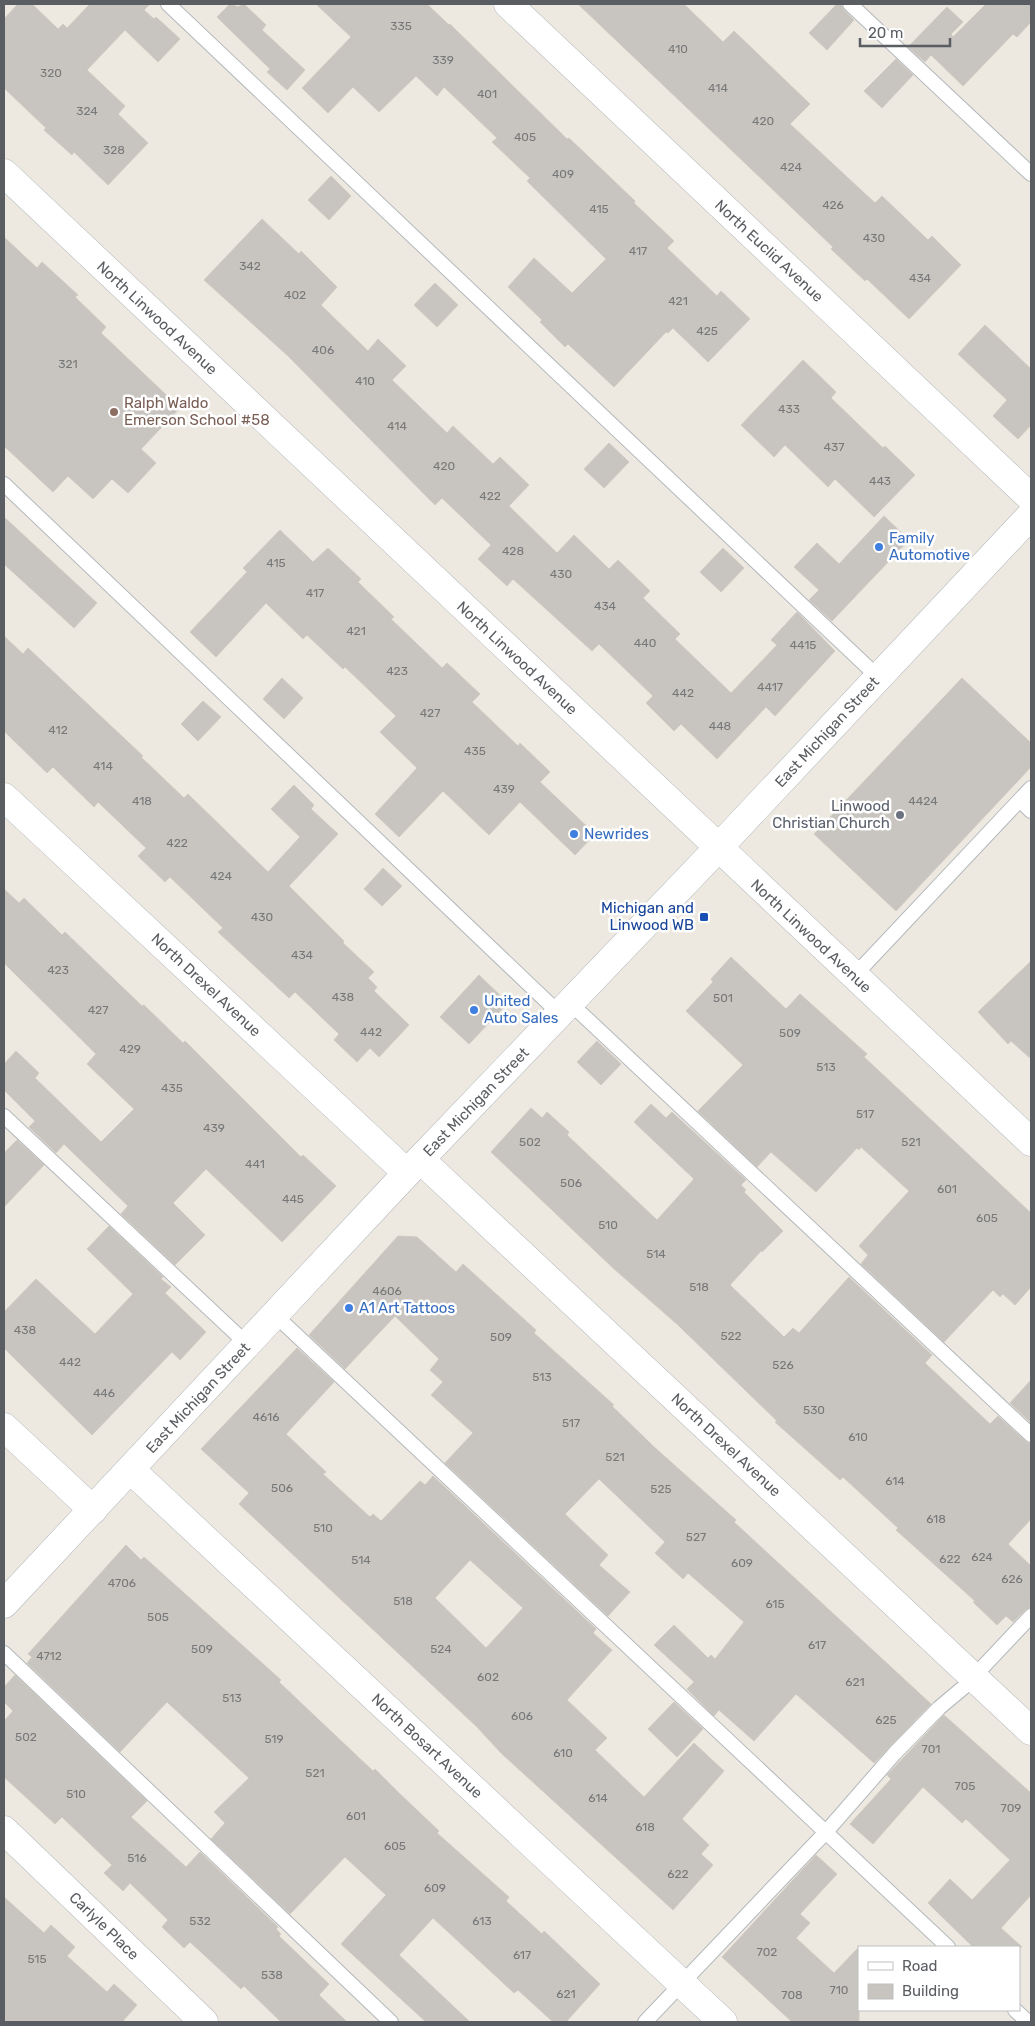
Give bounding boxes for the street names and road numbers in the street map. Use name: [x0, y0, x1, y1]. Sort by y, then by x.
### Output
street label: North Euclid Avenue: [711, 196, 827, 306]
street label: North Linwood Avenue: [93, 257, 221, 379]
street label: North Linwood Avenue: [453, 597, 581, 719]
street label: East Michigan Street: [771, 673, 883, 791]
street label: North Linwood Avenue: [747, 875, 875, 997]
street label: North Drexel Avenue: [147, 930, 265, 1040]
street label: East Michigan Street: [419, 1044, 533, 1160]
street label: East Michigan Street: [142, 1339, 254, 1457]
street label: North Drexel Avenue: [667, 1390, 785, 1500]
street label: North Bosart Avenue: [368, 1690, 486, 1802]
street label: Carlyle Place: [65, 1888, 143, 1964]

